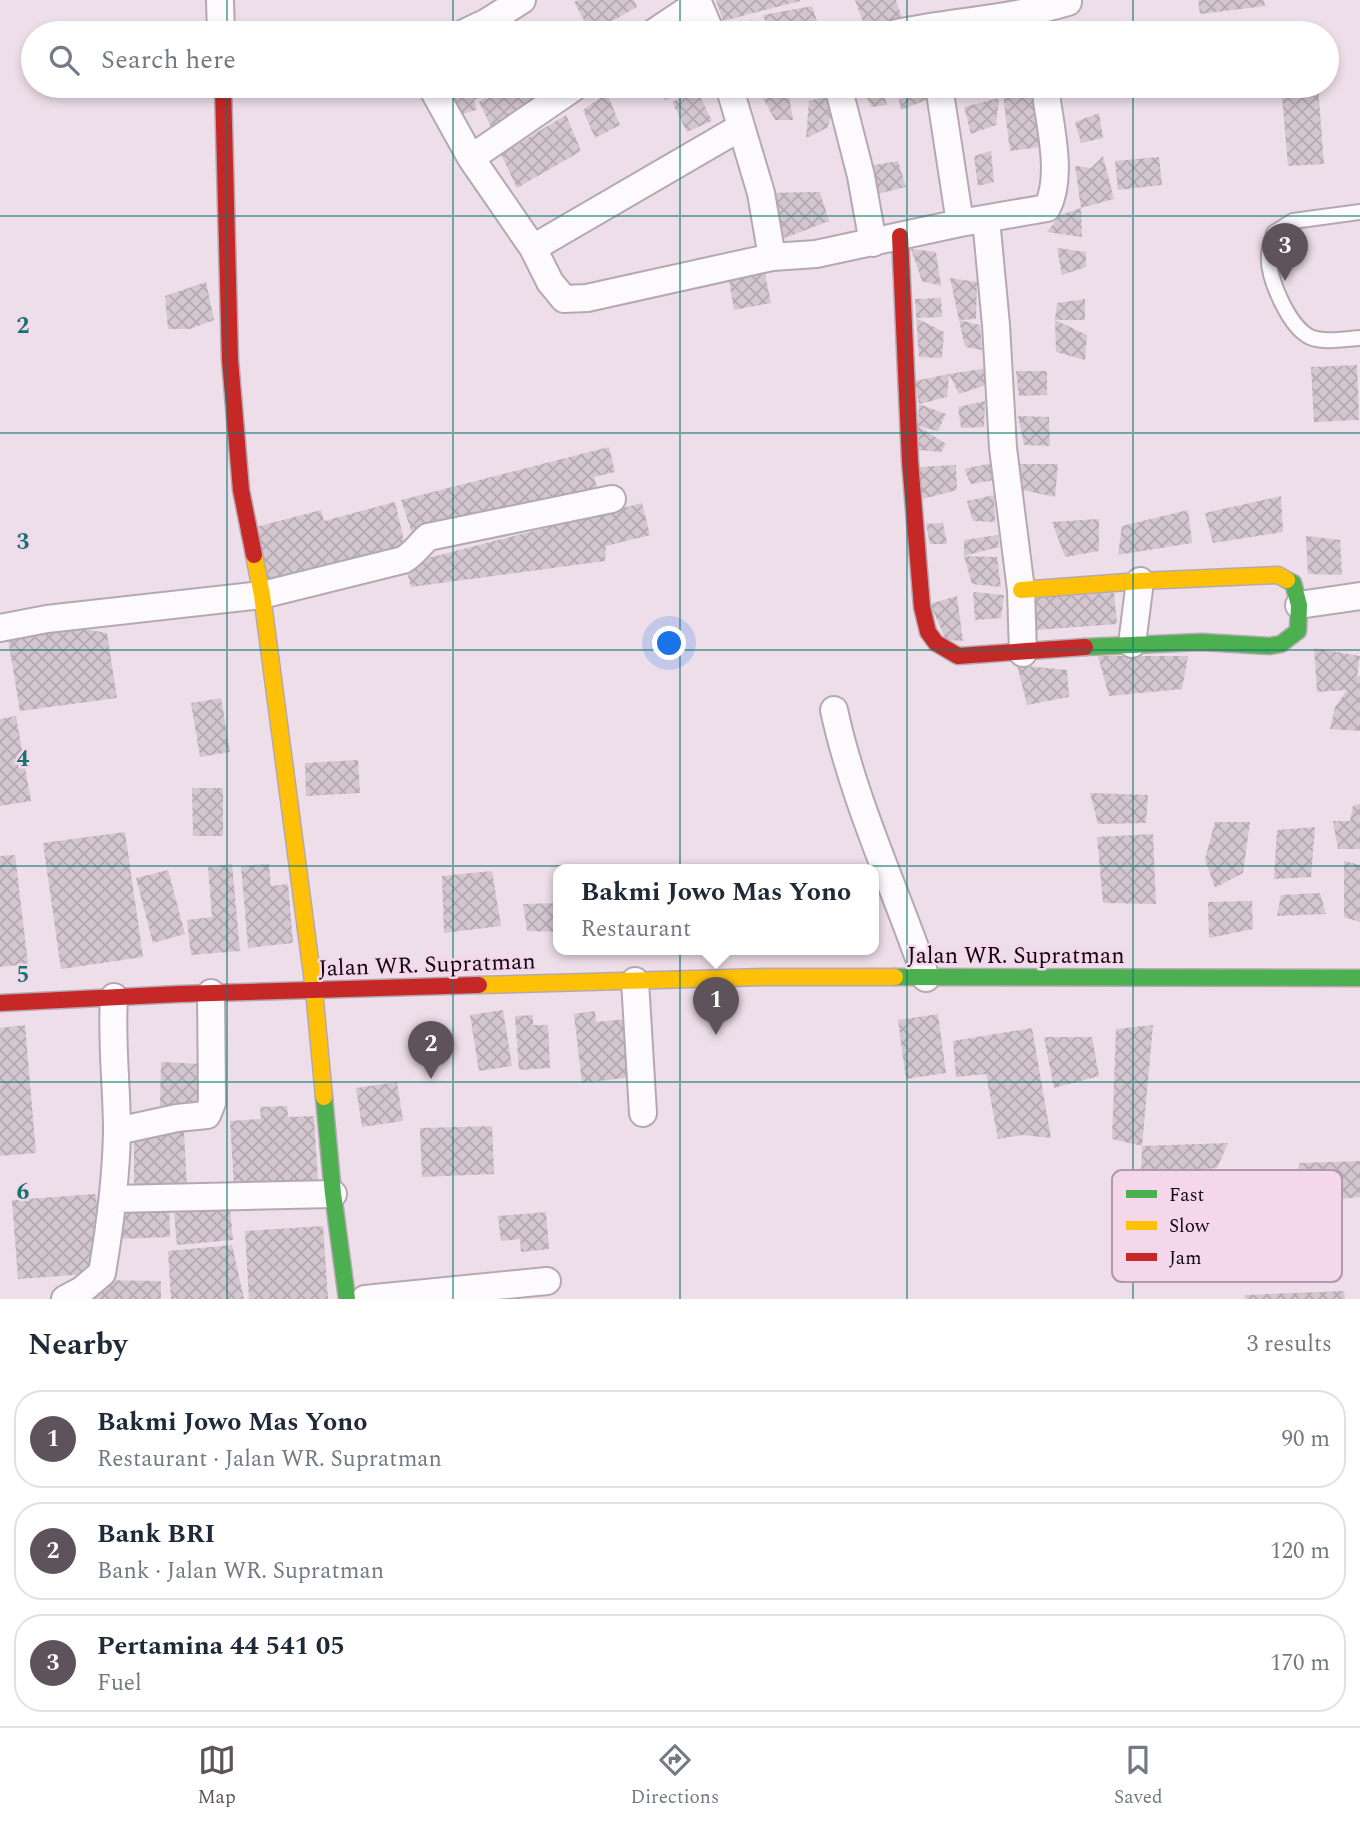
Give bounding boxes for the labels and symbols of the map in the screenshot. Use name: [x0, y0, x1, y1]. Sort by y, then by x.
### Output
pin: 3: [1262, 223, 1308, 281]
text: 2: [17, 309, 30, 344]
text: 3: [17, 525, 30, 560]
your location: [652, 626, 686, 660]
text: 4: [17, 742, 30, 777]
street label: Jalan WR. Supratman: [907, 939, 1125, 974]
street label: Jalan WR. Supratman: [318, 944, 536, 987]
text: 5: [17, 958, 29, 993]
pin: 1: [693, 977, 739, 1035]
pin: 2: [408, 1021, 454, 1079]
legend: [1112, 1170, 1342, 1282]
text: 6: [17, 1175, 30, 1210]
text: Fast: [1169, 1181, 1205, 1210]
text: Slow: [1169, 1212, 1210, 1241]
text: Jam: [1169, 1244, 1201, 1273]

